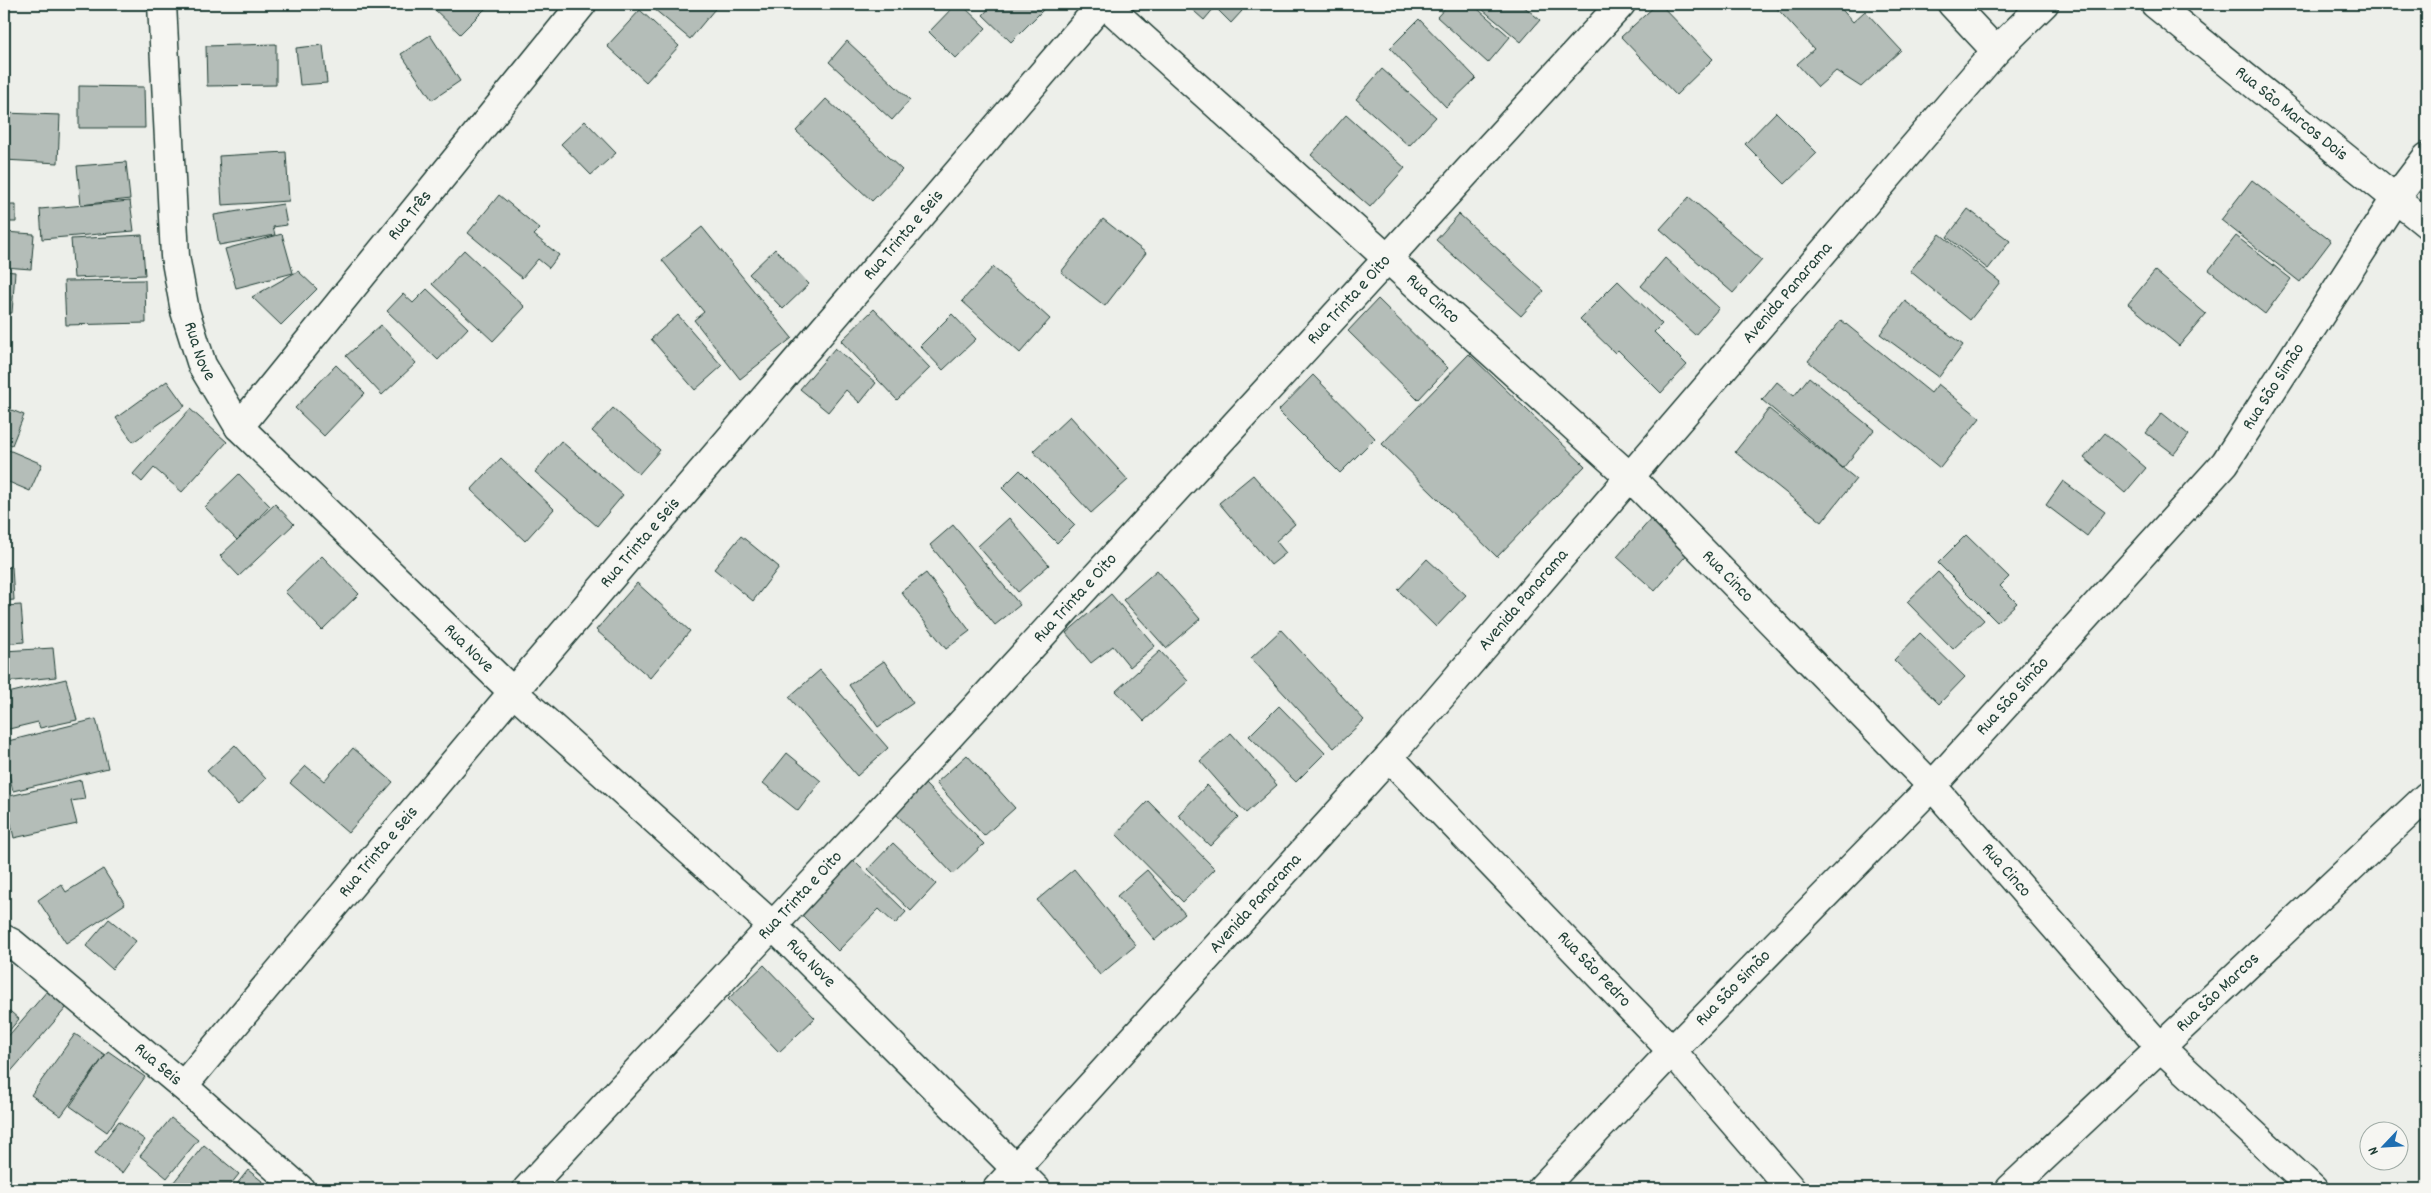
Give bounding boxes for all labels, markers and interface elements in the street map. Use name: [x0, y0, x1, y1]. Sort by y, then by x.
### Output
street label: Rua São Marcos Dois: [2229, 61, 2353, 167]
street label: Rua Trinta e Seis: [858, 184, 950, 286]
street label: Rua Três: [382, 185, 438, 246]
street label: Avenida Panarama: [1737, 236, 1839, 350]
street label: Rua Trinta e Oito: [1302, 250, 1397, 351]
street label: Rua Cinco: [1400, 268, 1465, 330]
street label: Rua Nove: [177, 319, 221, 386]
street label: Rua São Simão: [2237, 339, 2311, 435]
street label: Rua Trinta e Seis: [594, 492, 687, 594]
street label: Avenida Panarama: [1473, 543, 1575, 657]
street label: Rua Cinco: [1696, 545, 1759, 609]
street label: Rua Trinta e Oito: [1028, 548, 1123, 649]
street label: Rua Nove: [437, 618, 499, 679]
street label: Rua São Simão: [1970, 652, 2055, 742]
street label: Rua Trinta e Seis: [333, 801, 425, 903]
street label: Rua Cinco: [1975, 838, 2037, 903]
street label: Rua Trinta e Oito: [752, 846, 849, 946]
street label: Avenida Panarama: [1204, 848, 1308, 959]
street label: Rua São Pedro: [1551, 926, 1636, 1013]
street label: Rua Nove: [780, 933, 841, 994]
street label: Rua São Simão: [1690, 944, 1777, 1032]
street label: Rua São Marcos: [2171, 947, 2266, 1039]
street label: Rua Seis: [128, 1037, 187, 1092]
north arrow: [2358, 1120, 2408, 1170]
text: N: [2363, 1143, 2385, 1158]

